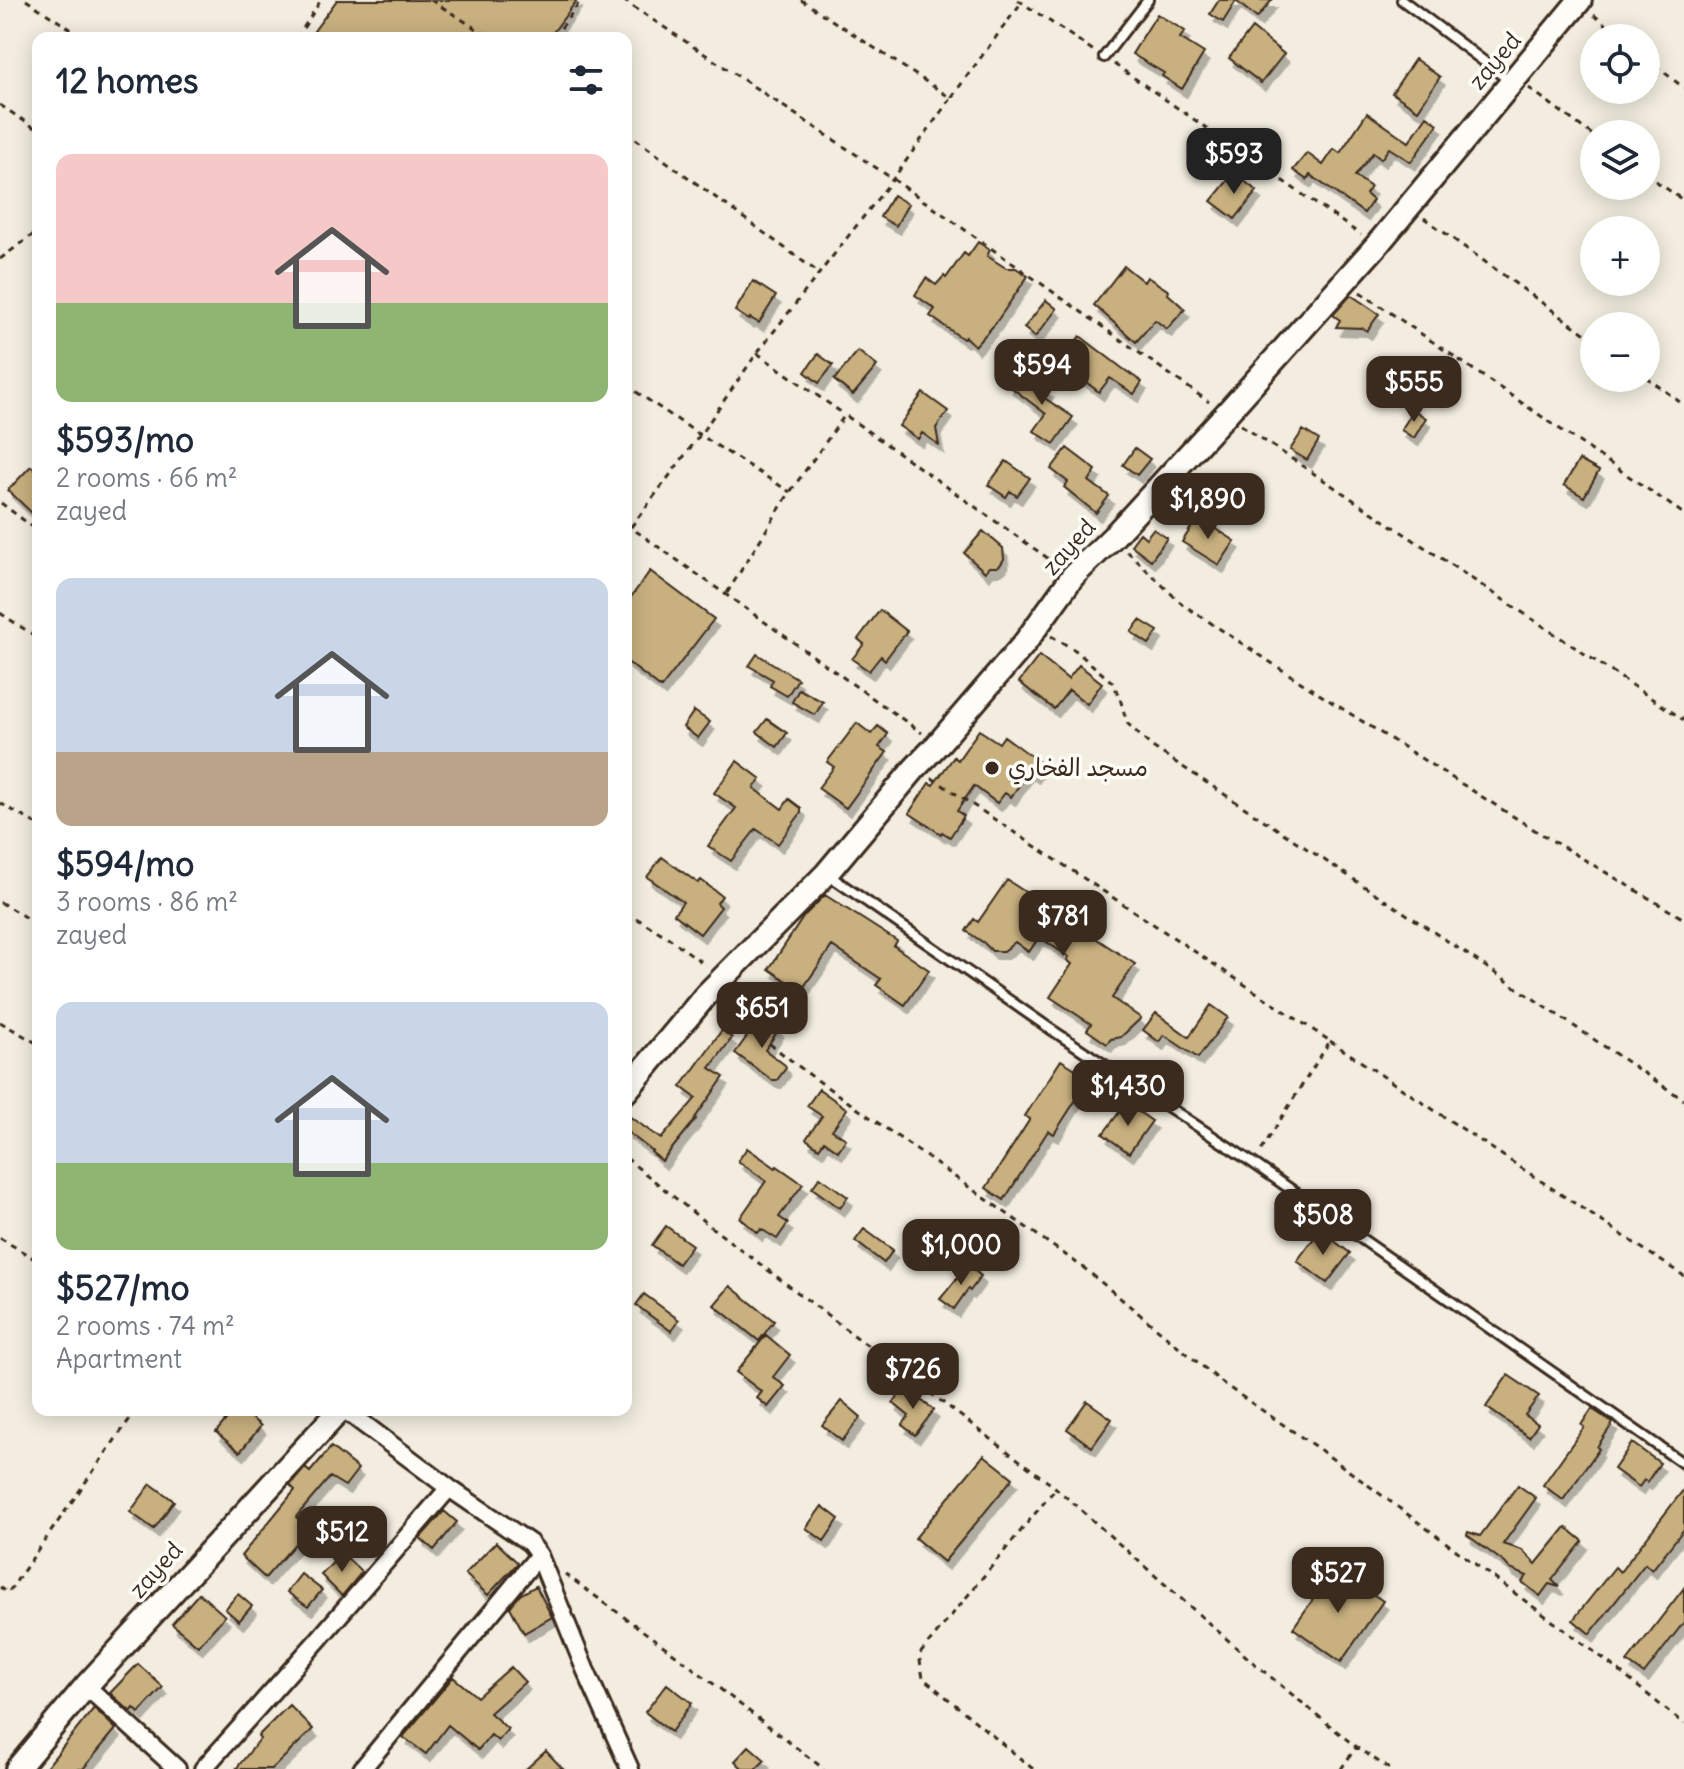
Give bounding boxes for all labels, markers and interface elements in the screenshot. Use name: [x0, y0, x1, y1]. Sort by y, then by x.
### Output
map controls: [1580, 24, 1660, 392]
button: locate: [1580, 24, 1660, 104]
street label: zayed: [1462, 26, 1527, 95]
icon: filters: [564, 58, 608, 102]
text: 12 homes: [56, 59, 199, 102]
button: layers: [1580, 120, 1660, 200]
pin: $593: [1187, 128, 1281, 196]
text: $593: [1204, 137, 1264, 170]
icon: home: [260, 206, 404, 350]
button: +: [1580, 216, 1660, 296]
button: −: [1580, 312, 1660, 392]
pin: $594: [995, 339, 1089, 407]
text: $594: [1012, 348, 1072, 381]
pin: $555: [1367, 356, 1461, 424]
text: $555: [1384, 365, 1444, 398]
text: $593/mo: [56, 418, 194, 461]
text: 2 rooms · 66 m²: [56, 461, 238, 494]
pin: $1,890: [1143, 473, 1273, 541]
text: $1,890: [1170, 482, 1246, 515]
text: zayed: [56, 494, 127, 527]
street label: zayed: [1035, 512, 1101, 581]
icon: home: [260, 630, 404, 774]
place label: مسجد الفخاري: [1008, 752, 1148, 785]
marker: مسجد الفخاري: [983, 759, 1001, 777]
text: $594/mo: [56, 842, 194, 885]
text: 3 rooms · 86 m²: [56, 885, 238, 918]
pin: $781: [1016, 890, 1110, 958]
text: $781: [1037, 899, 1089, 932]
text: zayed: [56, 918, 127, 951]
pin: $651: [715, 982, 809, 1050]
text: $651: [735, 991, 789, 1024]
icon: home: [260, 1054, 404, 1198]
pin: $1,430: [1063, 1060, 1193, 1128]
text: $1,430: [1090, 1069, 1166, 1102]
pin: $508: [1276, 1189, 1370, 1257]
text: $508: [1292, 1198, 1354, 1231]
pin: $1,000: [896, 1219, 1026, 1287]
text: $1,000: [920, 1228, 1002, 1261]
text: $527/mo: [56, 1266, 190, 1309]
text: 2 rooms · 74 m²: [56, 1309, 235, 1342]
text: Apartment: [56, 1342, 182, 1375]
pin: $726: [866, 1343, 960, 1411]
text: $726: [885, 1352, 941, 1385]
pin: $512: [295, 1506, 389, 1574]
text: $512: [315, 1515, 369, 1548]
street label: zayed: [122, 1535, 188, 1604]
pin: $527: [1291, 1547, 1385, 1615]
text: $527: [1310, 1556, 1366, 1589]

